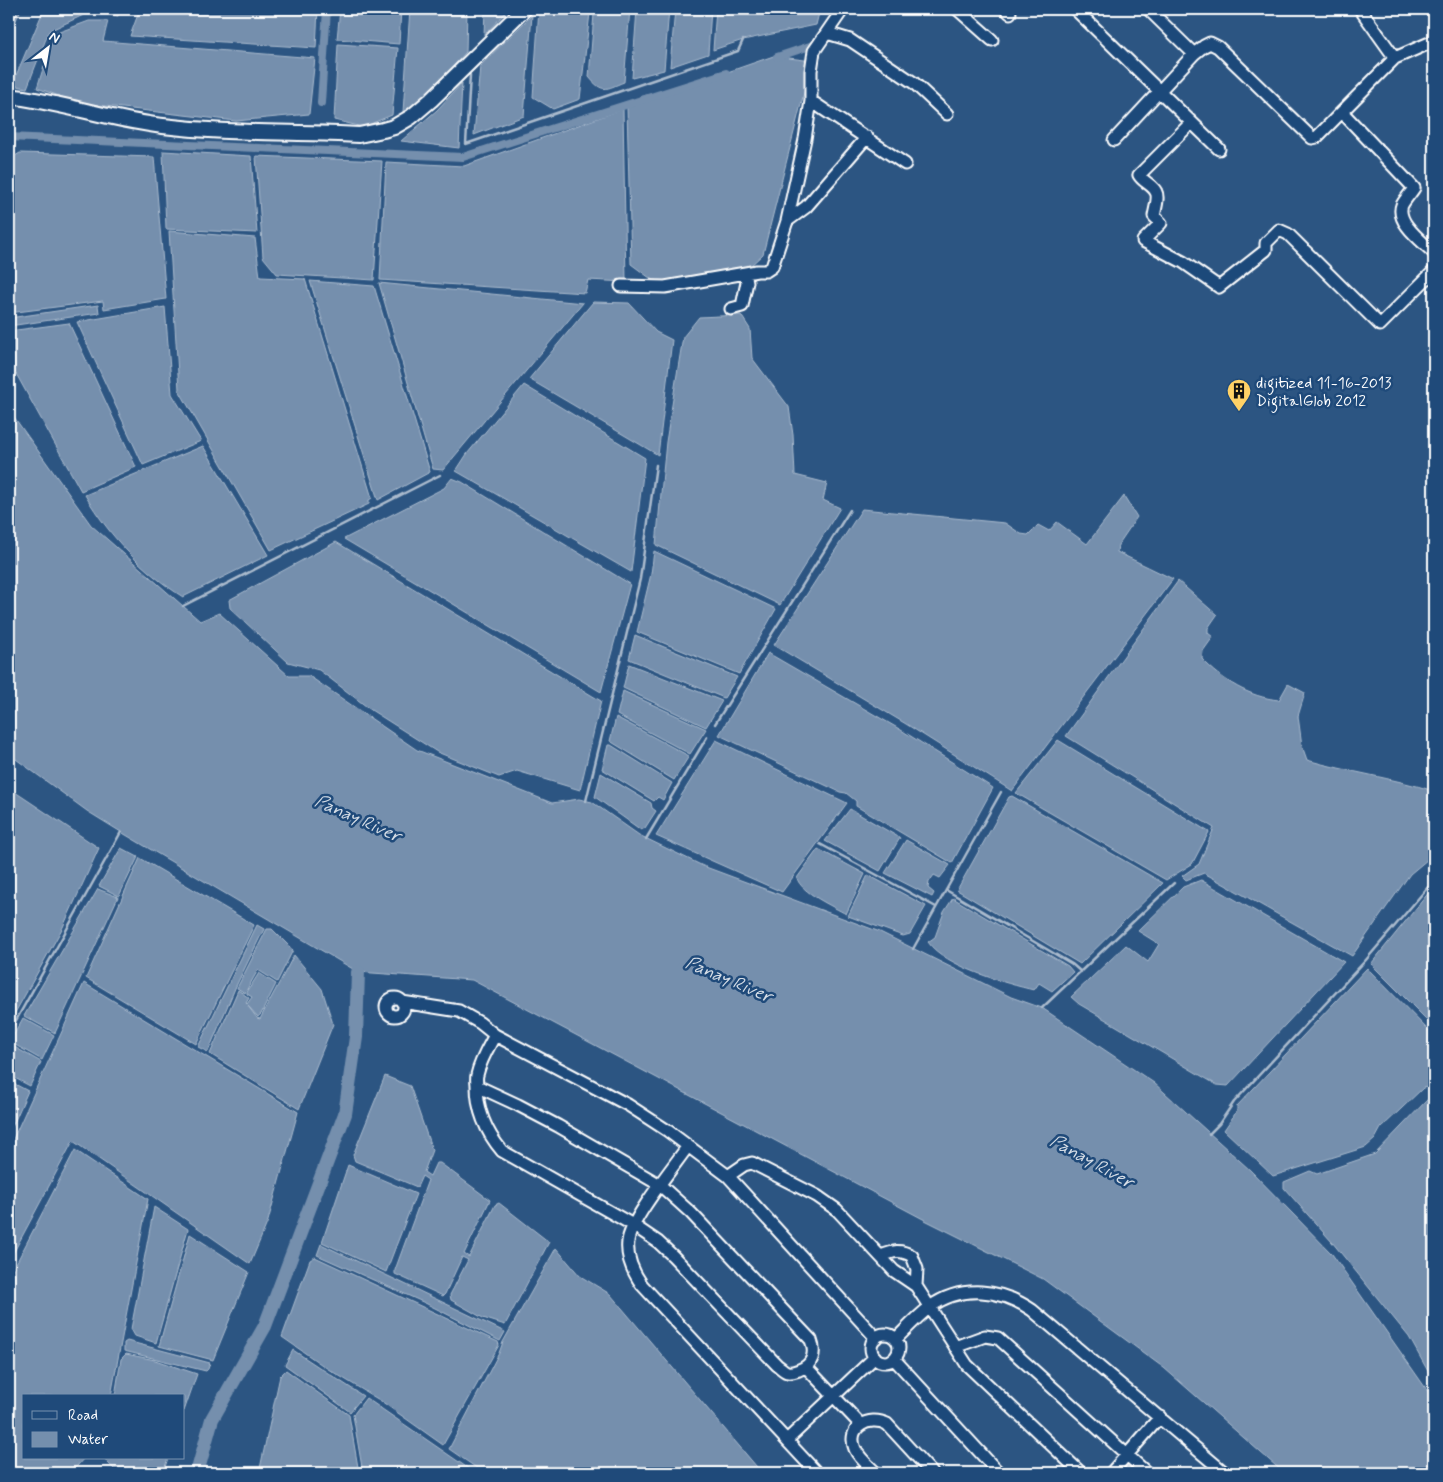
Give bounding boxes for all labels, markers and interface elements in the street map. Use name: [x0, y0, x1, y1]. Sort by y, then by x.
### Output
north arrow: [22, 22, 72, 72]
text: N: [46, 28, 63, 48]
place label: digitized 11-16-2013 DigitalGlob 2012: [1256, 373, 1391, 413]
building icon: digitized 11-16-2013 DigitalGlob 2012: [1226, 378, 1252, 412]
water label: Panay River: [311, 789, 407, 850]
water label: Panay River: [682, 951, 778, 1010]
water label: Panay River: [1046, 1129, 1140, 1196]
legend: [22, 1394, 185, 1460]
text: Road: [68, 1406, 98, 1426]
text: Water: [68, 1430, 108, 1450]

